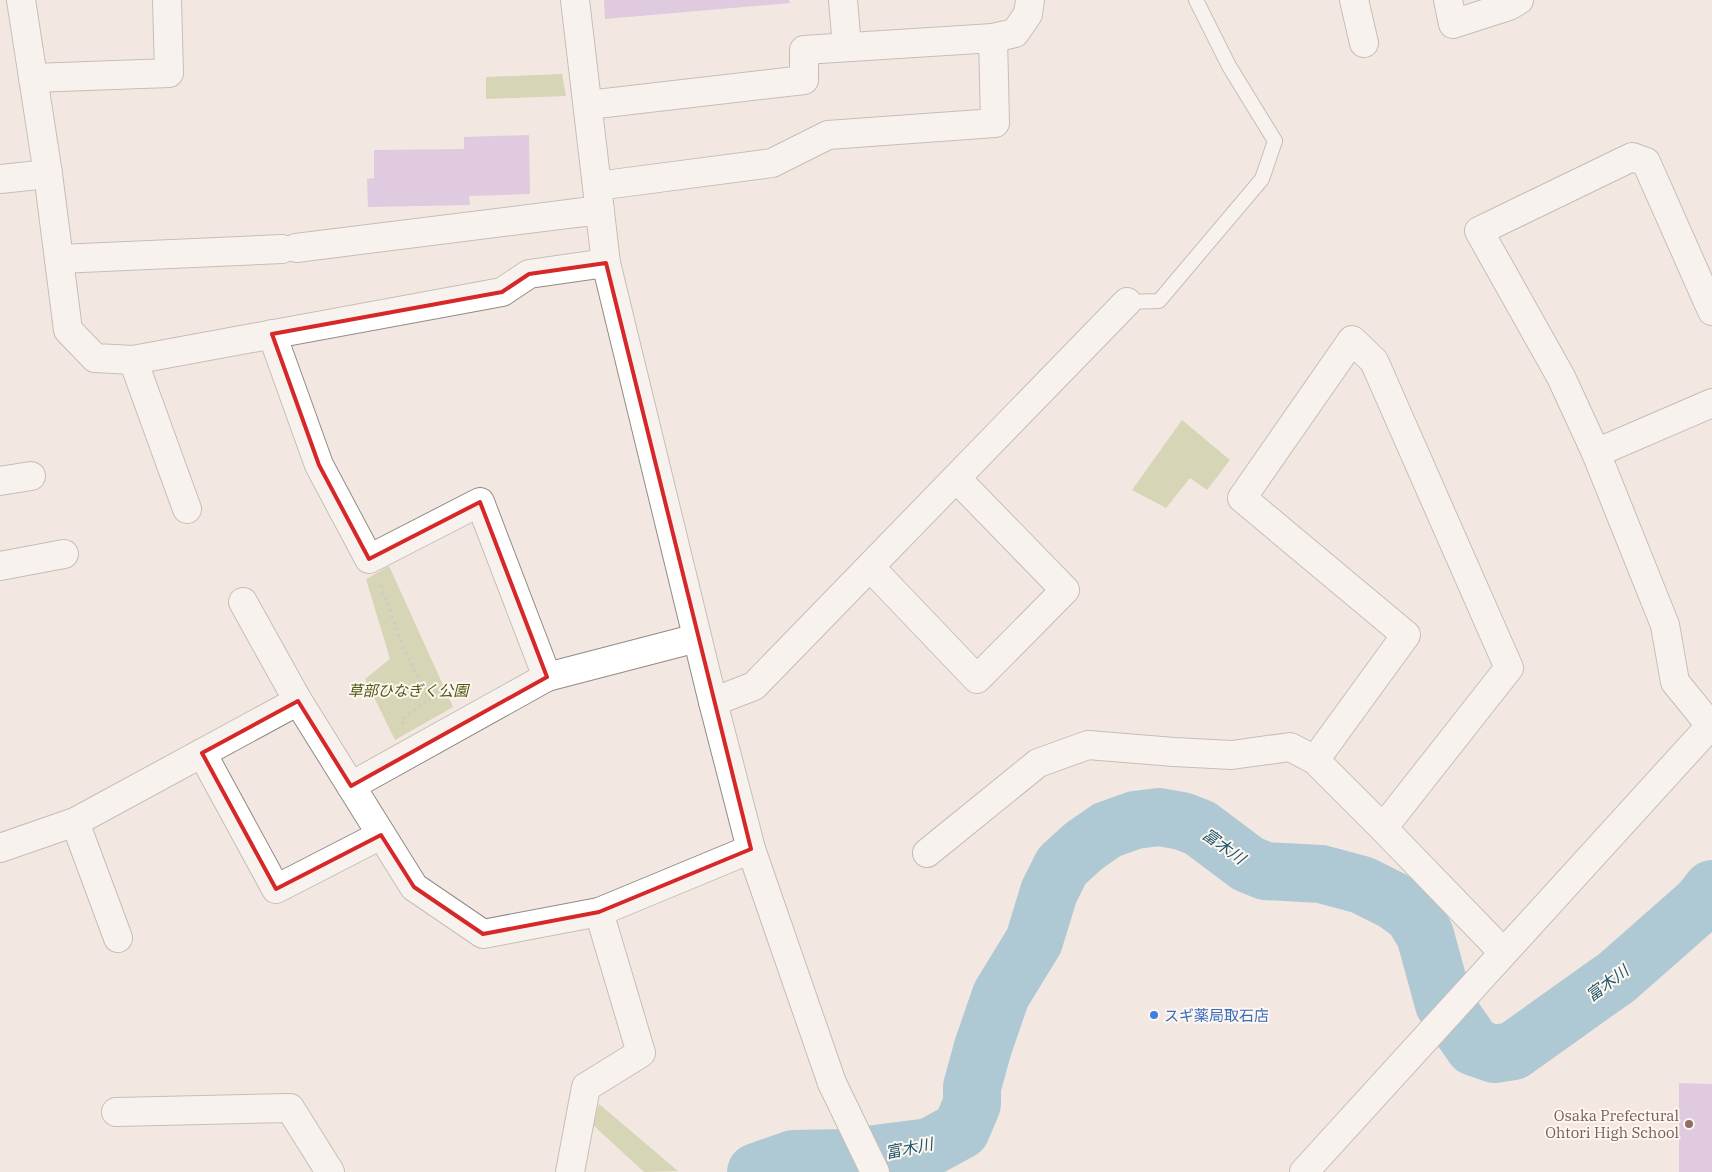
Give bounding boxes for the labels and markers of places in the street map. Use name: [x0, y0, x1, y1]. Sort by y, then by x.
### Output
place label: スギ薬局取石店: [1164, 1006, 1269, 1025]
marker: スギ薬局取石店: [1148, 1009, 1160, 1021]
place label: Osaka Prefectural Ohtori High School: [1545, 1106, 1679, 1142]
marker: Osaka Prefectural Ohtori High School: [1683, 1118, 1695, 1130]

